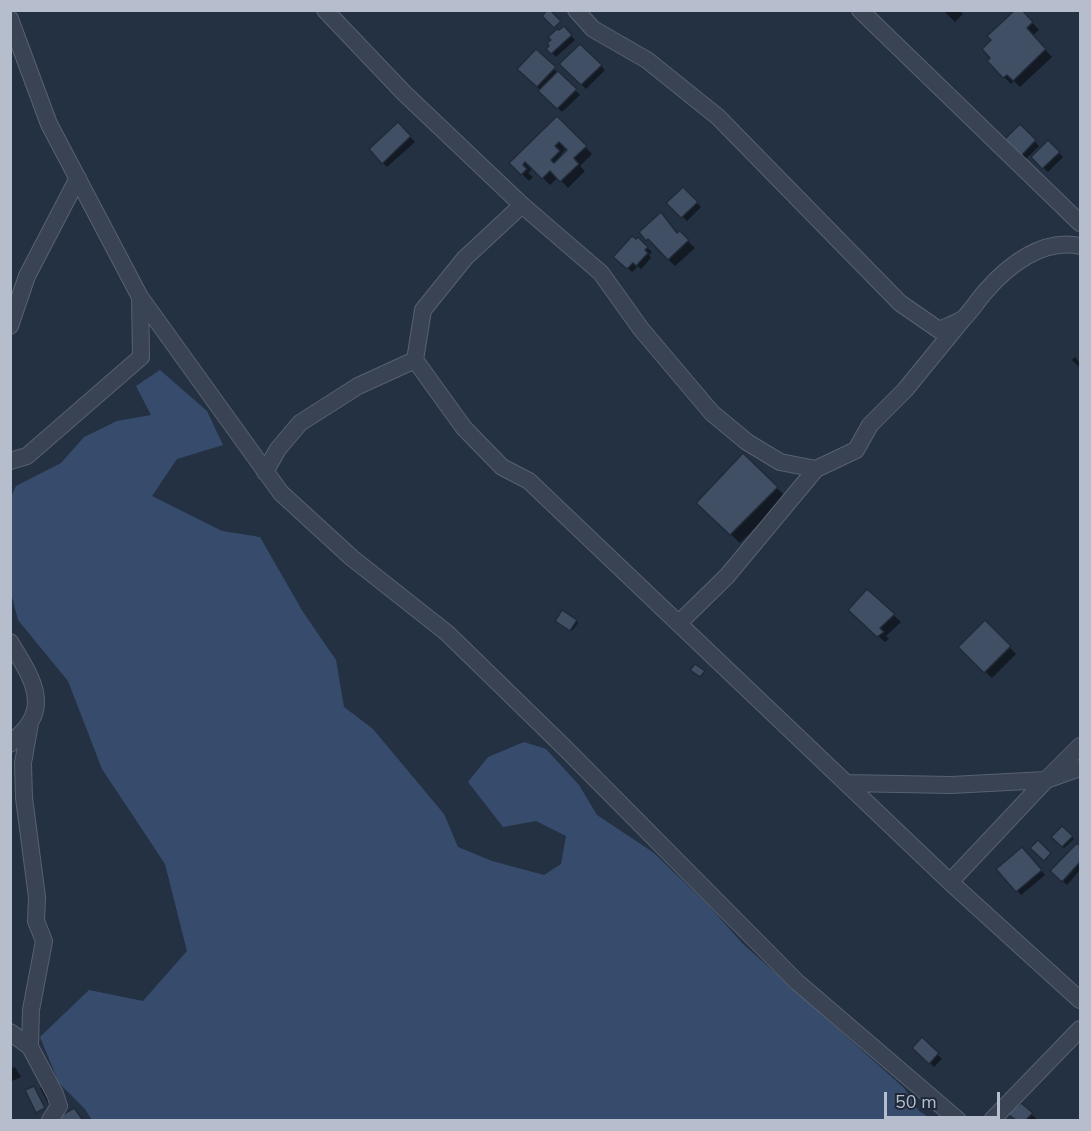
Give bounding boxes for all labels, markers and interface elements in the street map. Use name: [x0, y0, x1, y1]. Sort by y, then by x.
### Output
scale bar: [887, 1080, 1002, 1118]
text: 50 m: [895, 1090, 937, 1114]

